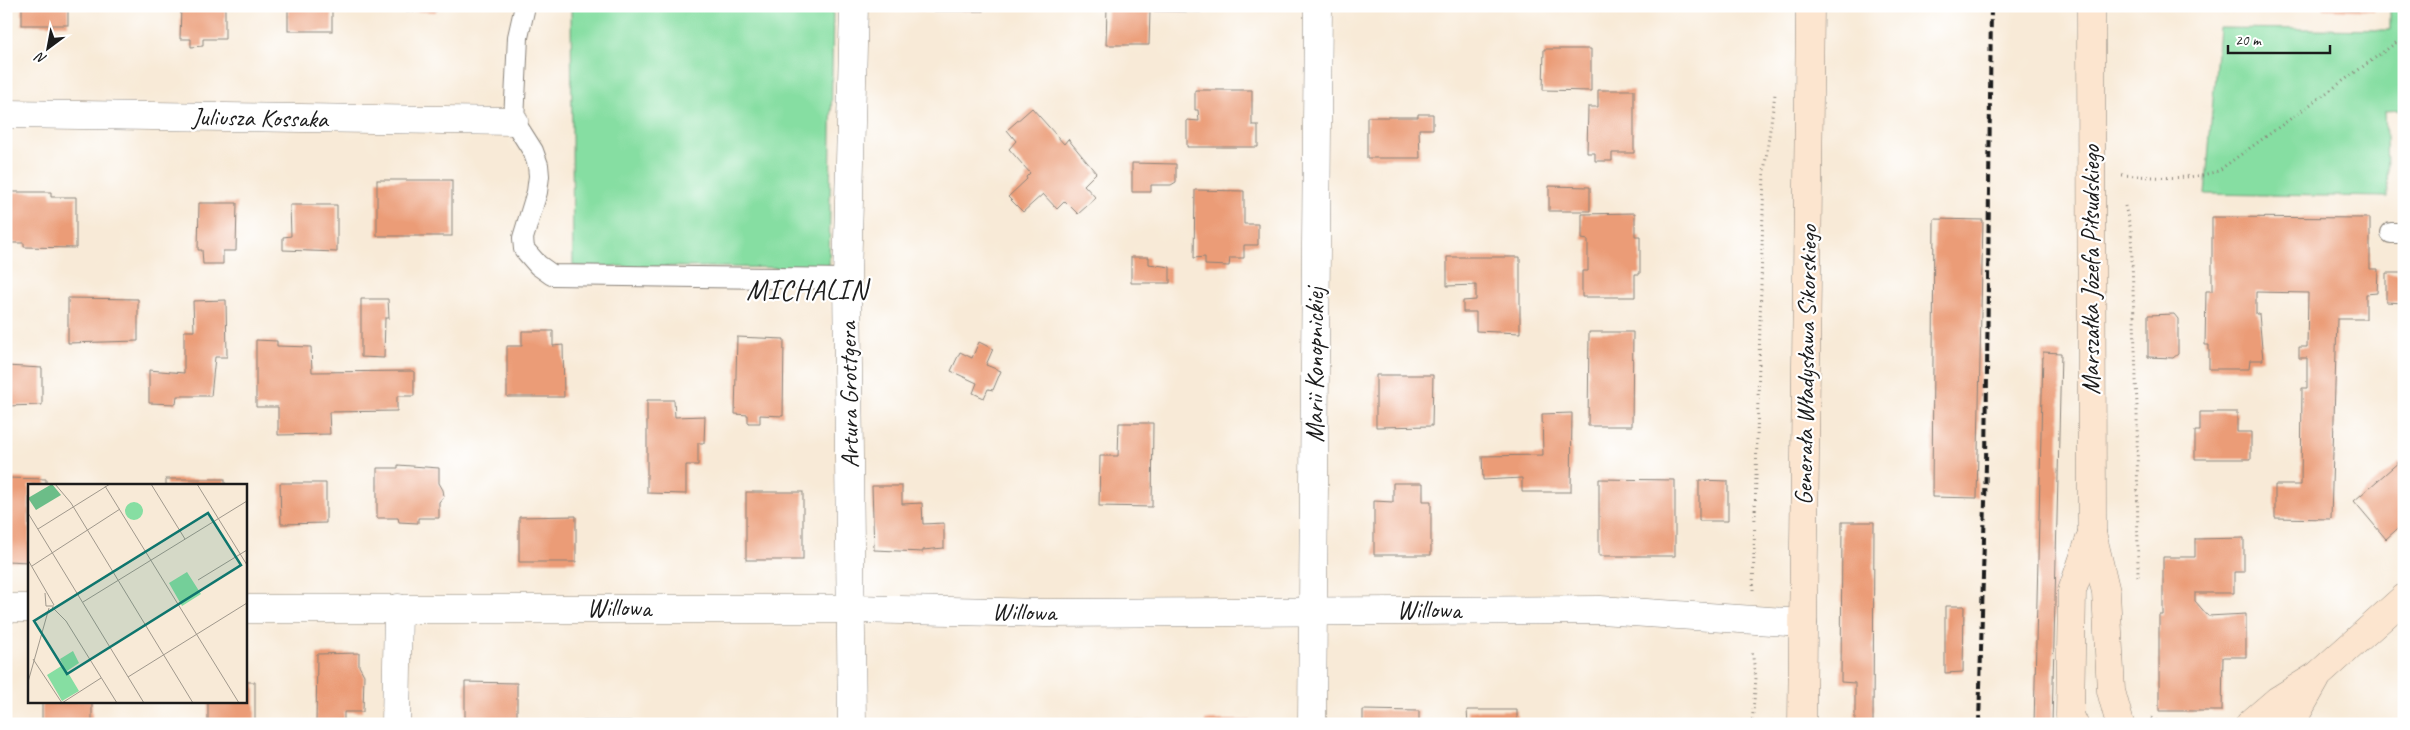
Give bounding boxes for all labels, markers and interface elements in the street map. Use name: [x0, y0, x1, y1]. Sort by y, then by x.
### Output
north arrow: [22, 22, 72, 72]
scale bar: [2228, 22, 2330, 54]
text: 20 m: [2235, 31, 2262, 50]
text: N: [31, 48, 50, 68]
street label: Juliusza Kossaka: [191, 101, 330, 135]
street label: Marszałka Józefa Piłsudskiego: [2075, 144, 2107, 395]
street label: Generała Władysława Sikorskiego: [1788, 223, 1824, 505]
district label: MICHALIN: [746, 272, 871, 307]
street label: Marii Konopnickiej: [1299, 285, 1331, 443]
street label: Artura Grottgera: [832, 320, 866, 469]
inset map: [28, 484, 246, 702]
street label: Willowa: [587, 592, 654, 624]
street label: Willowa: [1397, 594, 1464, 626]
street label: Willowa: [992, 595, 1059, 629]

